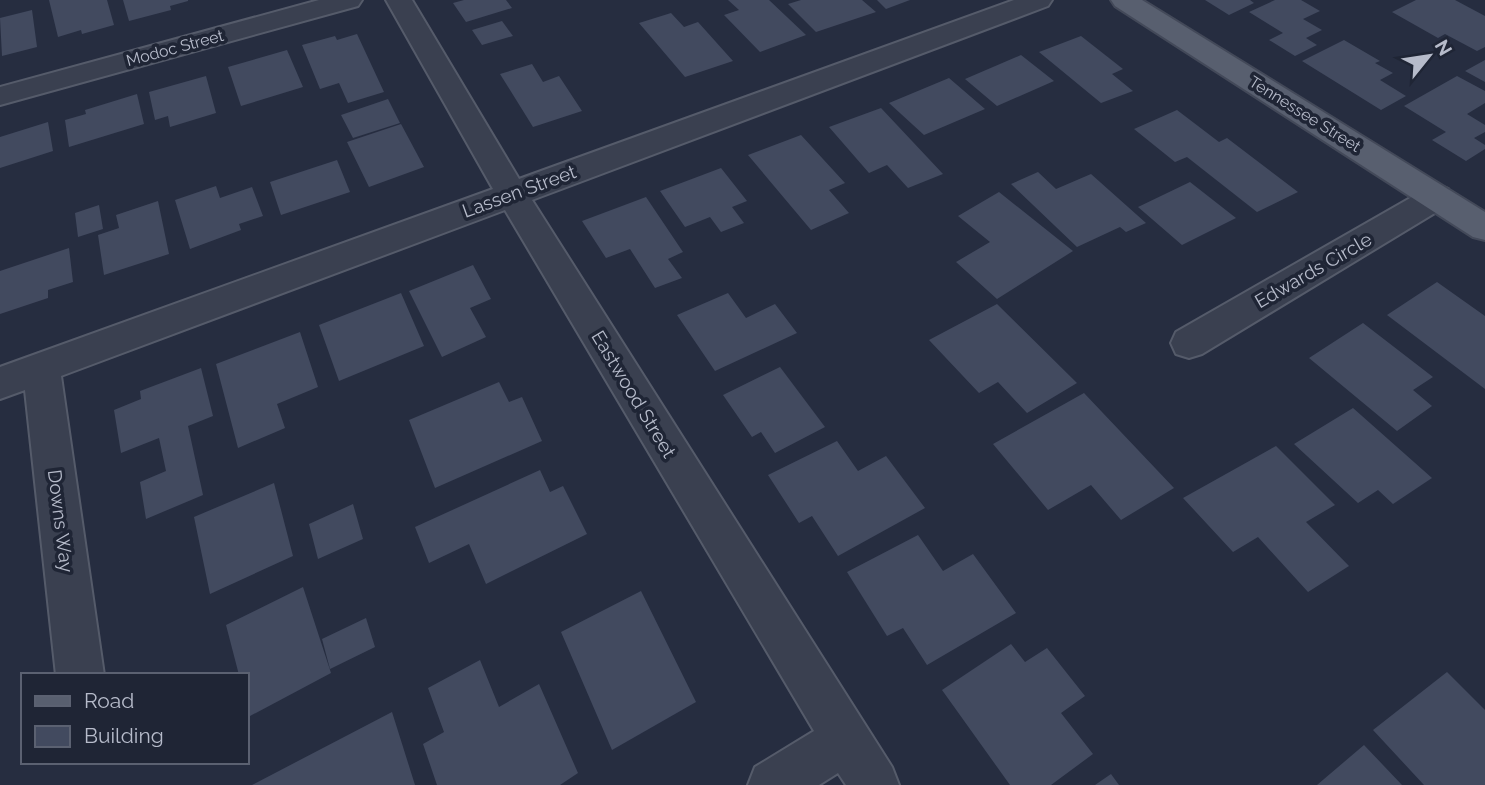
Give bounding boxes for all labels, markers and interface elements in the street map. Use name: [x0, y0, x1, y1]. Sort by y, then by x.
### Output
north arrow: [1394, 21, 1464, 91]
street label: Modoc Street: [124, 26, 226, 70]
text: N: [1431, 36, 1457, 59]
street label: Tennessee Street: [1246, 72, 1365, 156]
street label: Lassen Street: [459, 160, 580, 222]
street label: Edwards Circle: [1251, 228, 1375, 312]
street label: Eastwood Street: [587, 326, 681, 462]
street label: Downs Way: [44, 468, 78, 574]
legend: [21, 673, 248, 764]
text: Road: [84, 688, 134, 713]
text: Building: [84, 723, 164, 748]

